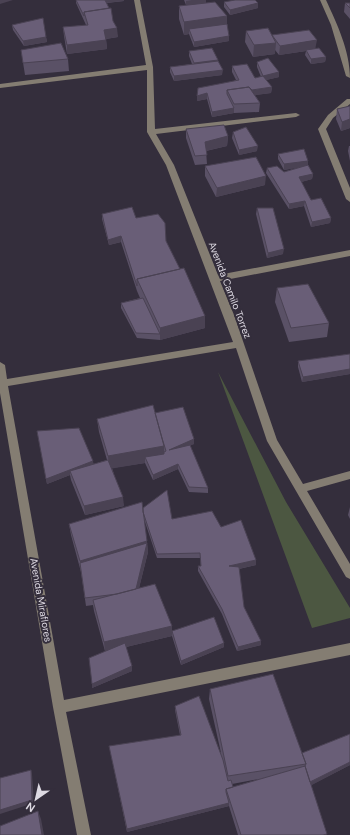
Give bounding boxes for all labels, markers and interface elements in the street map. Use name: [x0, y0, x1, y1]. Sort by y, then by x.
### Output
street label: Avenida Camilo Torrez: [206, 240, 255, 340]
street label: Avenida Miraflores: [27, 557, 55, 643]
north arrow: [16, 779, 56, 819]
text: N: [23, 799, 38, 815]

